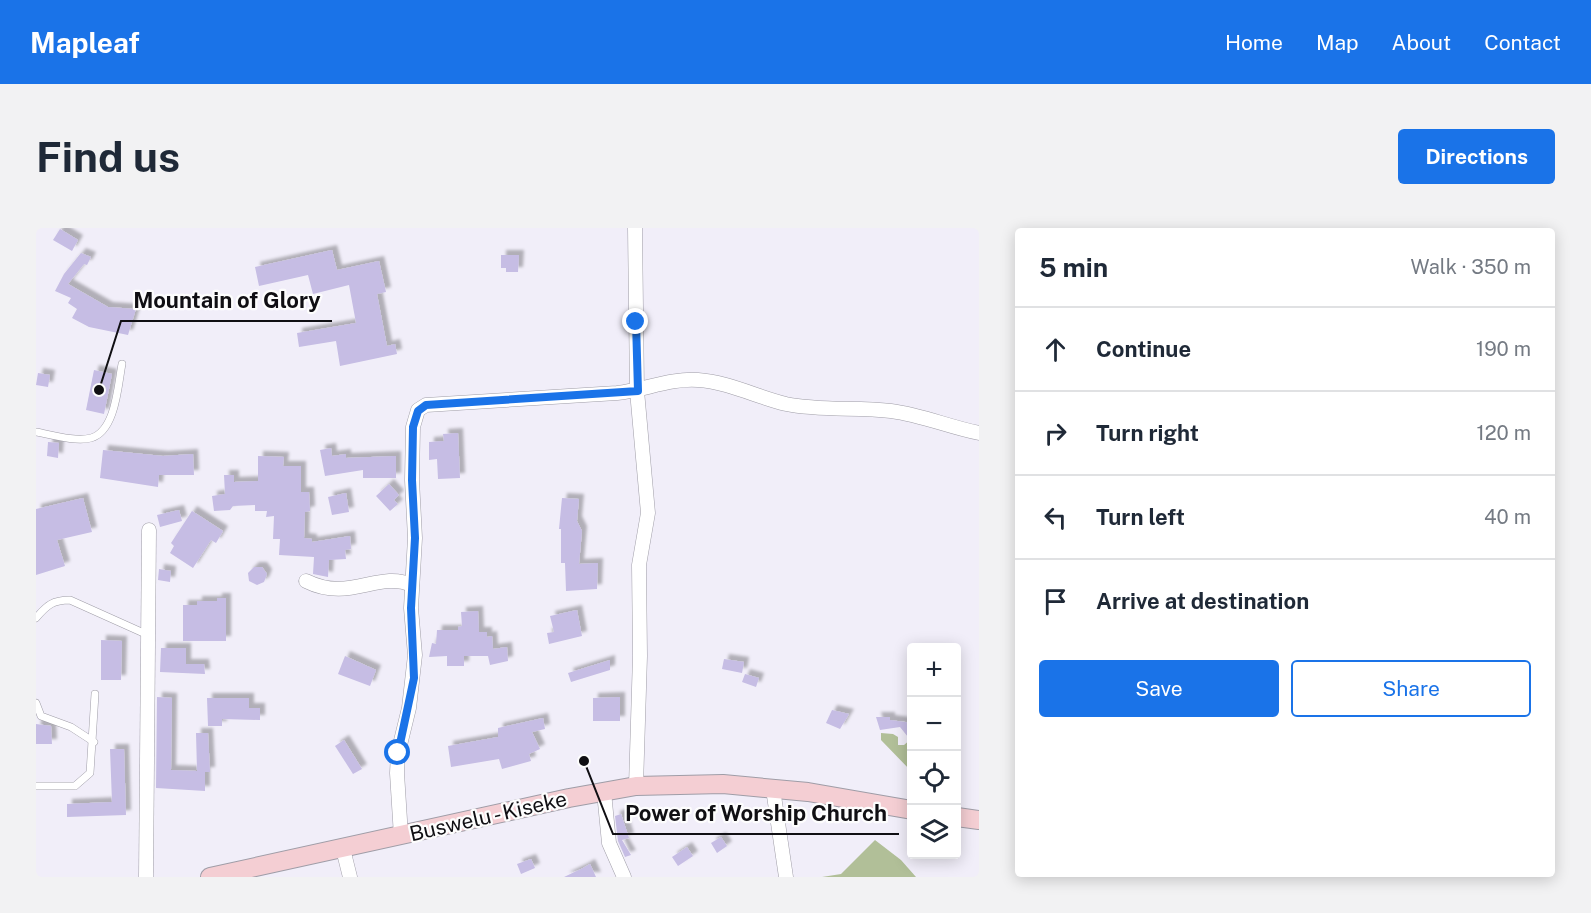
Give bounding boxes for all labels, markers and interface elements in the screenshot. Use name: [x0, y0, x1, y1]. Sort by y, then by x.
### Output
text: Mapleaf: [30, 26, 140, 59]
text: Home: [1225, 30, 1283, 55]
text: Map: [1316, 30, 1359, 55]
text: About: [1392, 30, 1451, 55]
text: Contact: [1484, 30, 1561, 55]
button: Directions: [1398, 129, 1555, 184]
text: Find us: [36, 132, 180, 181]
text: 5 min: [1039, 252, 1108, 283]
text: Walk · 350 m: [1411, 255, 1531, 279]
callout: Mountain of Glory: [121, 281, 332, 321]
text: Mountain of Glory: [133, 287, 321, 313]
route end: [622, 308, 648, 334]
icon: ahead: [1039, 333, 1072, 366]
text: Continue: [1096, 336, 1191, 362]
text: 190 m: [1476, 337, 1531, 361]
icon: right: [1039, 417, 1072, 450]
text: Turn right: [1096, 420, 1199, 446]
text: 120 m: [1477, 421, 1531, 445]
icon: left: [1039, 501, 1072, 534]
text: Turn left: [1096, 504, 1185, 530]
text: 40 m: [1484, 505, 1531, 529]
icon: arrive: [1039, 585, 1072, 618]
text: Arrive at destination: [1096, 588, 1309, 614]
map controls: [907, 643, 961, 859]
button: +: [907, 643, 961, 697]
button: Save: [1039, 660, 1279, 717]
button: Share: [1291, 660, 1531, 717]
button: −: [907, 697, 961, 751]
route start: [384, 739, 410, 765]
button: locate: [907, 751, 961, 805]
street label: Buswelu - Kiseke: [407, 786, 569, 846]
callout: Power of Worship Church: [613, 794, 899, 834]
text: Power of Worship Church: [625, 800, 887, 826]
button: layers: [907, 805, 961, 859]

